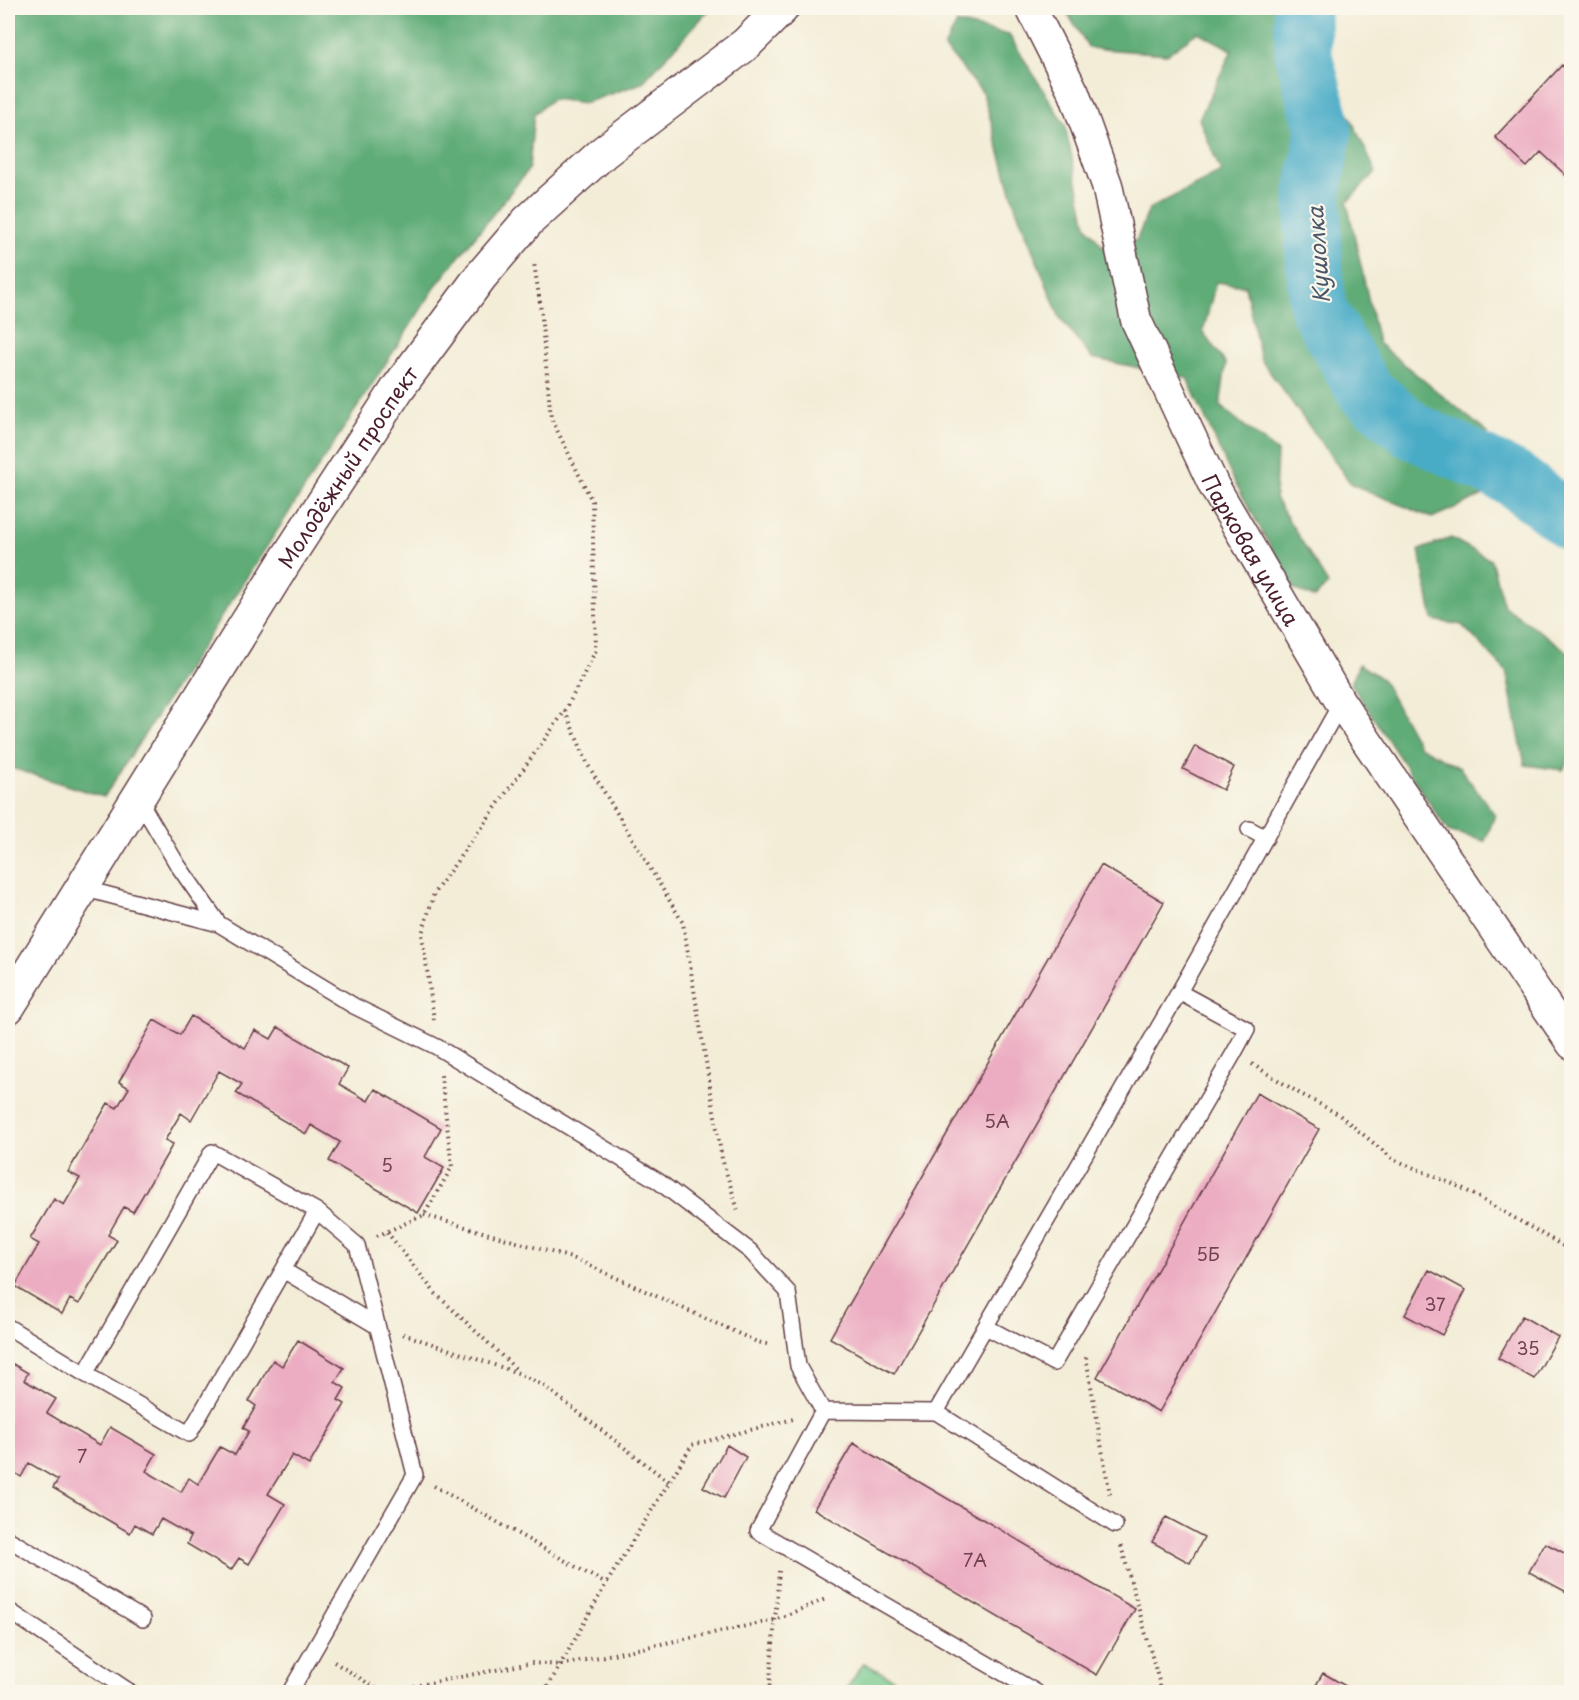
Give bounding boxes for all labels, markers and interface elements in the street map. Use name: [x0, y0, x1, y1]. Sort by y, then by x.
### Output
water label: Кушолка: [1297, 204, 1337, 305]
street label: Молодёжный проспект: [269, 358, 426, 574]
street label: Парковая улица: [1194, 468, 1309, 632]
house number: 5А: [984, 1107, 1010, 1134]
house number: 5: [381, 1151, 393, 1178]
house number: 5Б: [1196, 1240, 1220, 1267]
house number: 37: [1424, 1290, 1446, 1317]
house number: 35: [1516, 1334, 1540, 1361]
house number: 7: [77, 1442, 87, 1469]
house number: 7А: [963, 1546, 987, 1573]

